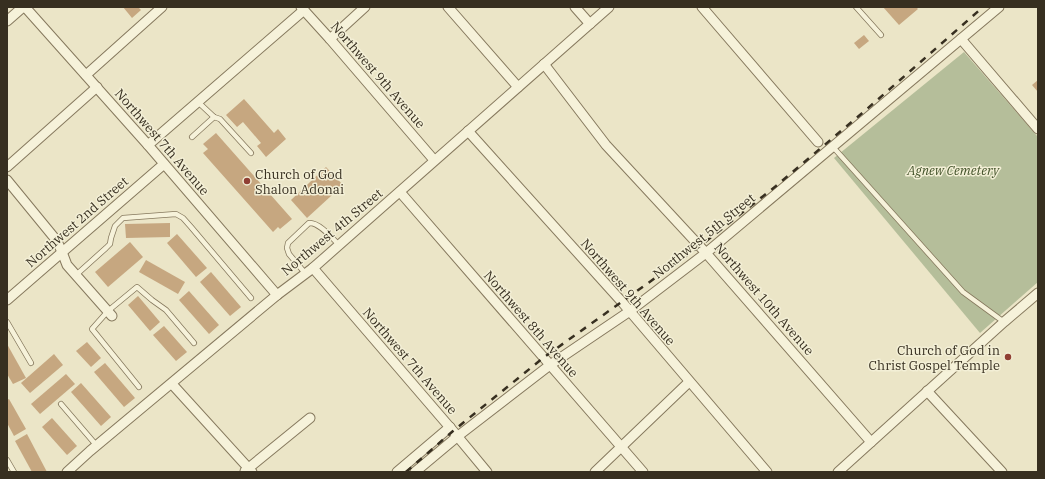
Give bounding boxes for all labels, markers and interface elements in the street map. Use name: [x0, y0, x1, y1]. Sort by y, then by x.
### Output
street label: Northwest 9th Avenue: [327, 18, 429, 132]
street label: Northwest 7th Avenue: [111, 85, 213, 199]
park label: Agnew Cemetery: [906, 162, 1000, 179]
place label: Church of God Shalon Adonai: [255, 166, 344, 198]
street label: Northwest 2nd Street: [22, 173, 132, 271]
marker: Church of God Shalon Adonai: [242, 176, 252, 186]
street label: Northwest 4th Street: [278, 185, 386, 279]
street label: Northwest 5th Street: [649, 189, 759, 282]
street label: Northwest 9th Avenue: [577, 235, 679, 349]
street label: Northwest 10th Avenue: [710, 239, 818, 359]
street label: Northwest 8th Avenue: [480, 267, 582, 381]
street label: Northwest 7th Avenue: [359, 304, 461, 418]
place label: Church of God in Christ Gospel Temple: [869, 342, 1000, 374]
marker: Church of God in Christ Gospel Temple: [1003, 352, 1013, 362]

